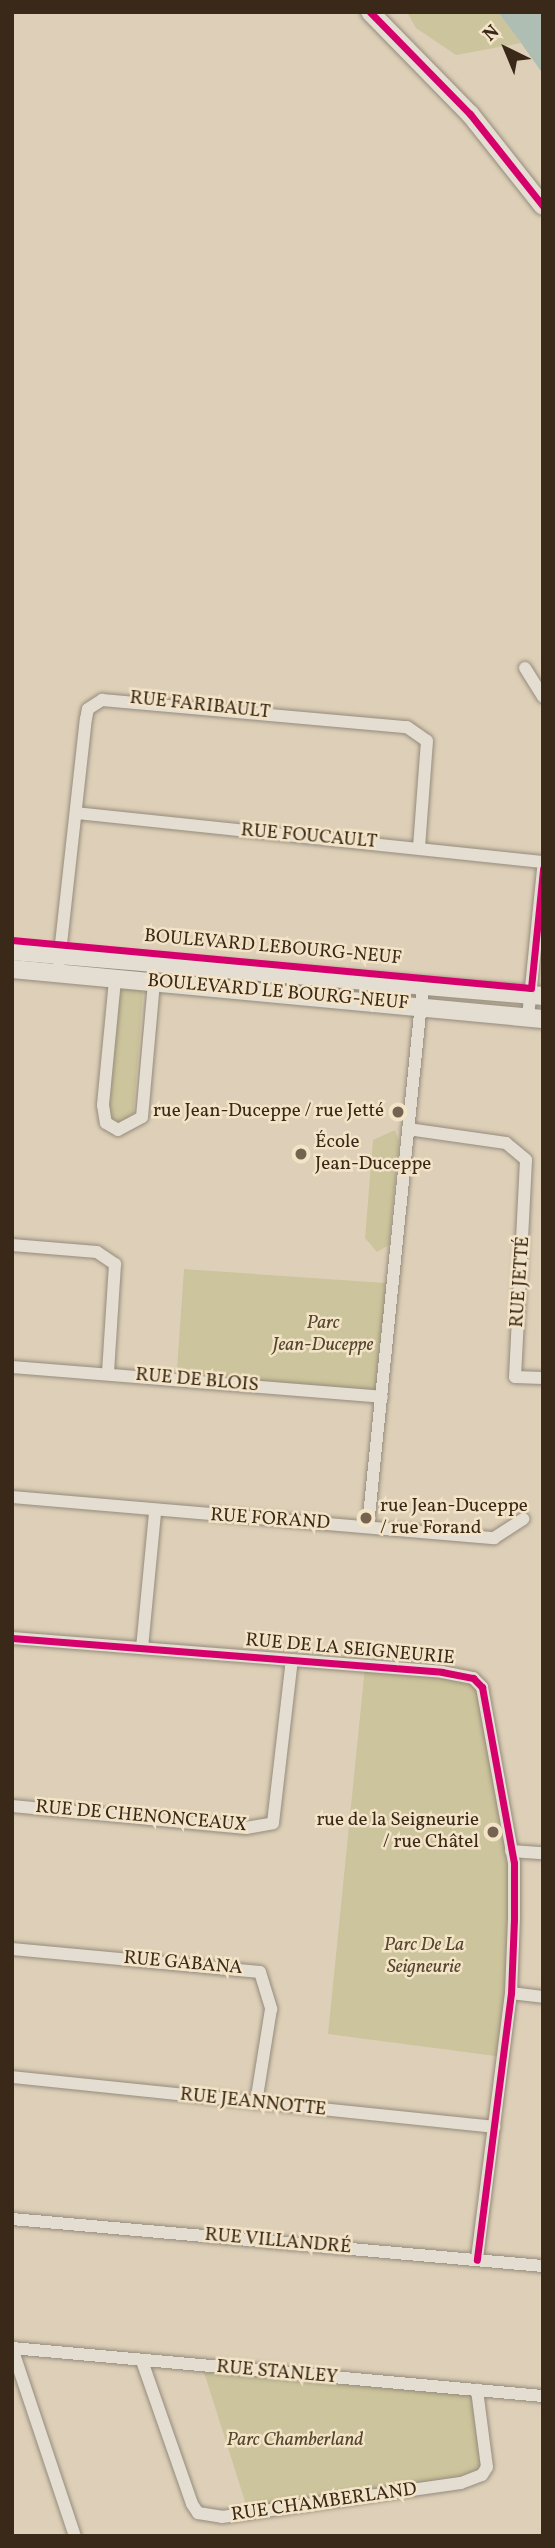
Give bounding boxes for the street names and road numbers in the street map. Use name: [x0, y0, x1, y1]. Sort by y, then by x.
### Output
street label: RUE FARIBAULT: [129, 687, 271, 725]
street label: RUE FOUCAULT: [240, 820, 378, 854]
street label: BOULEVARD LEBOURG-NEUF: [143, 925, 403, 971]
street label: BOULEVARD LE BOURG-NEUF: [146, 970, 410, 1016]
street label: RUE JETTÉ: [506, 1236, 536, 1328]
street label: RUE DE BLOIS: [134, 1364, 260, 1398]
street label: RUE FORAND: [209, 1504, 331, 1536]
street label: RUE DE LA SEIGNEURIE: [244, 1629, 456, 1671]
street label: RUE DE CHENONCEAUX: [34, 1796, 248, 1838]
street label: RUE GABANA: [122, 1947, 244, 1981]
street label: RUE JEANNOTTE: [179, 2084, 327, 2122]
street label: RUE VILLANDRÉ: [203, 2224, 353, 2260]
street label: RUE STANLEY: [215, 2356, 339, 2390]
street label: RUE CHAMBERLAND: [230, 2479, 418, 2527]

